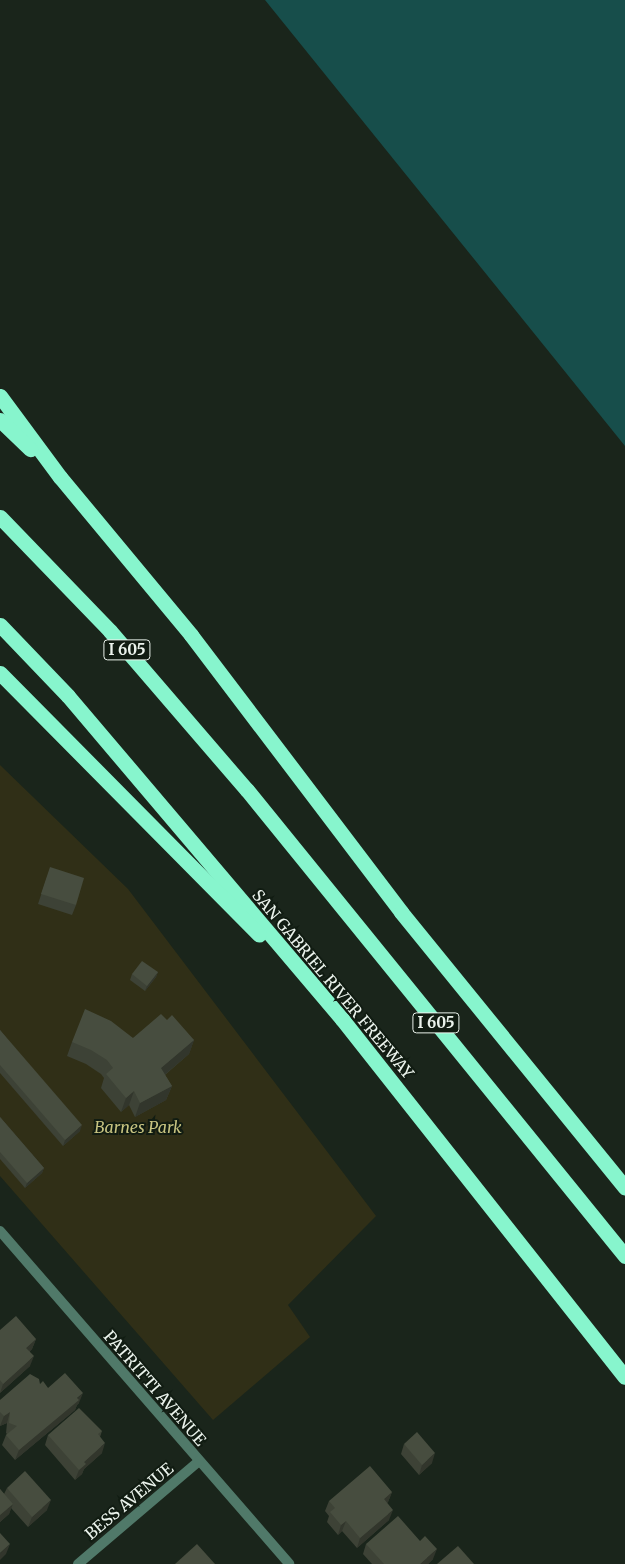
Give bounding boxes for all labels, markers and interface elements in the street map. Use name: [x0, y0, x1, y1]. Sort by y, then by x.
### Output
road number: I 605: [103, 638, 151, 662]
street label: SAN GABRIEL RIVER FREEWAY: [248, 886, 418, 1082]
road number: I 605: [412, 1010, 460, 1036]
park label: Barnes Park: [94, 1117, 182, 1137]
street label: PATRITTI AVENUE: [100, 1327, 210, 1449]
street label: BESS AVENUE: [81, 1459, 177, 1543]

